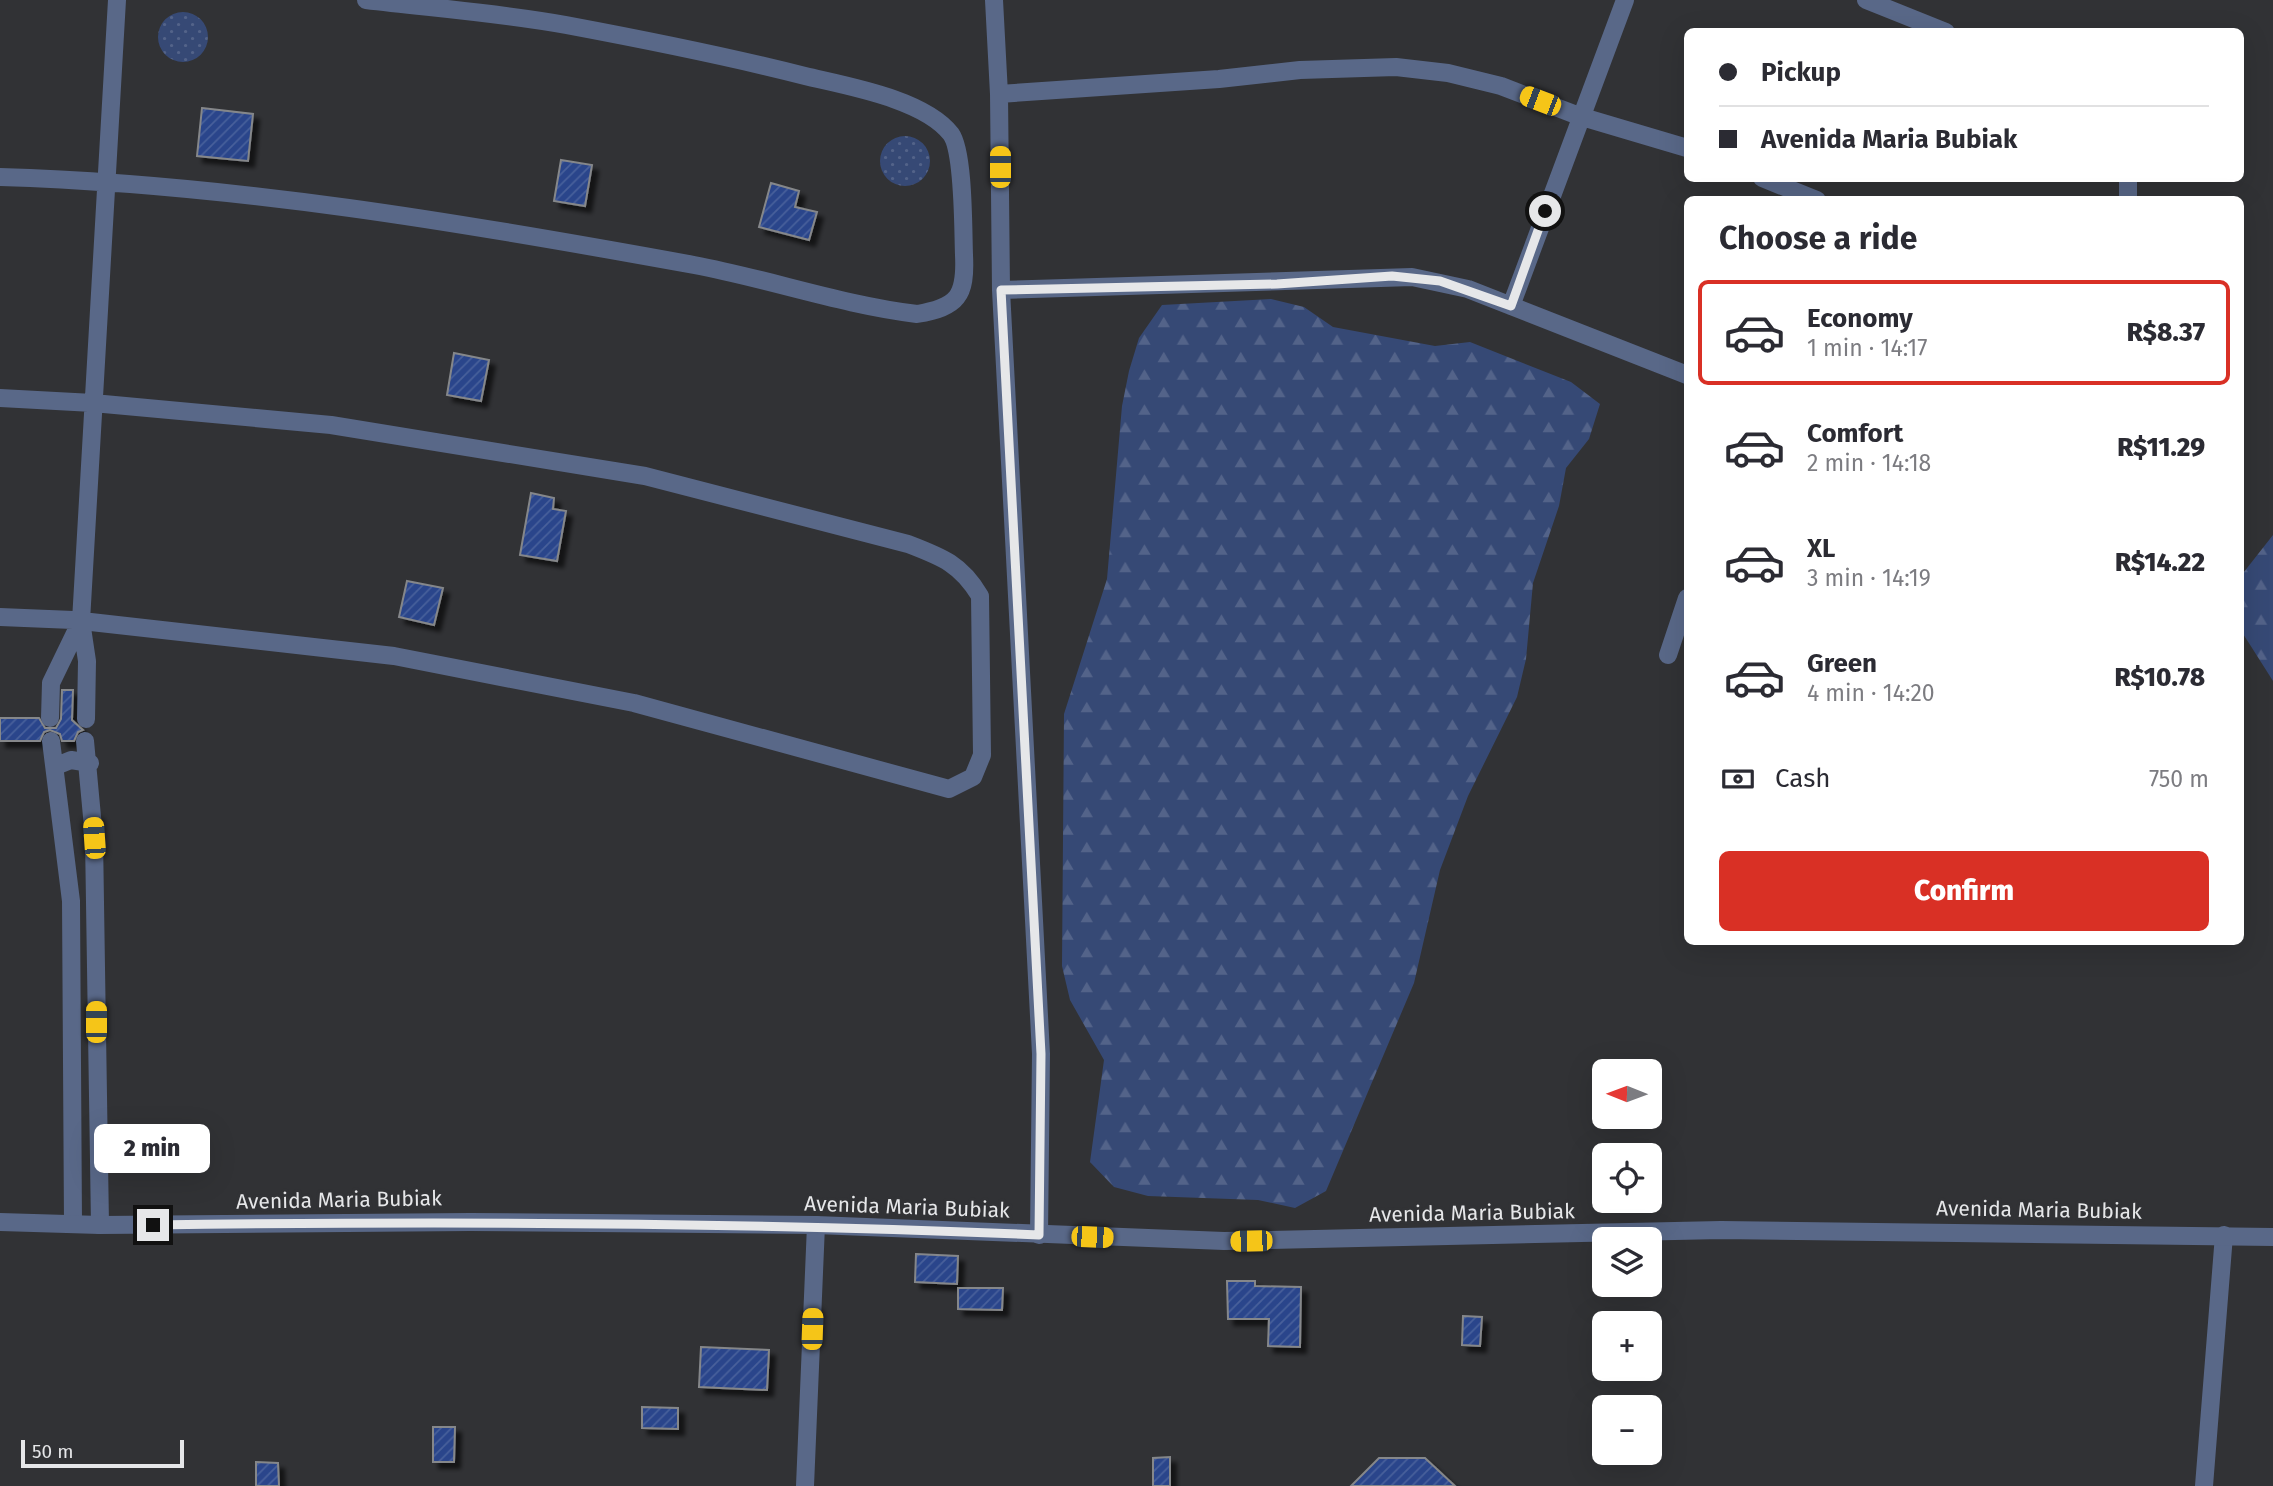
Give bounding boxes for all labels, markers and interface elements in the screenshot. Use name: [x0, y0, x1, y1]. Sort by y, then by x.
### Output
text: Pickup: [1761, 57, 1841, 88]
car: [1517, 84, 1564, 118]
text: Avenida Maria Bubiak: [1761, 124, 2017, 155]
car: [990, 146, 1011, 188]
route start: [1529, 195, 1561, 227]
text: Choose a ride: [1719, 219, 1917, 257]
icon: car: [1723, 301, 1786, 364]
text: Economy: [1807, 303, 1913, 334]
text: R$8.37: [2127, 317, 2205, 348]
text: 1 min · 14:17: [1807, 334, 1927, 362]
icon: car: [1723, 416, 1786, 479]
text: Comfort: [1807, 418, 1903, 449]
text: R$11.29: [2117, 432, 2205, 463]
text: 2 min · 14:18: [1807, 449, 1931, 477]
icon: car: [1723, 531, 1786, 594]
text: XL: [1807, 533, 1835, 564]
text: R$14.22: [2115, 547, 2205, 578]
text: 3 min · 14:19: [1807, 564, 1931, 592]
icon: car: [1723, 646, 1786, 709]
text: Green: [1807, 648, 1877, 679]
text: R$10.78: [2114, 662, 2205, 693]
text: 4 min · 14:20: [1807, 679, 1935, 707]
icon: cash: [1719, 760, 1757, 798]
text: Cash: [1775, 763, 1831, 794]
text: 750 m: [2149, 765, 2209, 793]
car: [83, 816, 106, 860]
button: Confirm: [1719, 851, 2209, 931]
car: [86, 1001, 107, 1043]
north arrow: [1592, 1059, 1662, 1129]
map controls: [1592, 1059, 1662, 1465]
callout: 2 min: [95, 1124, 211, 1172]
text: 2 min: [124, 1134, 180, 1162]
button: locate: [1592, 1143, 1662, 1213]
street label: Avenida Maria Bubiak: [236, 1185, 442, 1215]
street label: Avenida Maria Bubiak: [804, 1190, 1011, 1224]
street label: Avenida Maria Bubiak: [1936, 1195, 2142, 1225]
street label: Avenida Maria Bubiak: [1369, 1198, 1575, 1228]
route end: [137, 1209, 169, 1241]
car: [1071, 1226, 1114, 1248]
button: layers: [1592, 1227, 1662, 1297]
car: [1230, 1230, 1273, 1252]
car: [801, 1308, 824, 1350]
button: +: [1592, 1311, 1662, 1381]
button: −: [1592, 1395, 1662, 1465]
scale bar: [21, 1437, 184, 1469]
text: 50 m: [32, 1440, 73, 1463]

